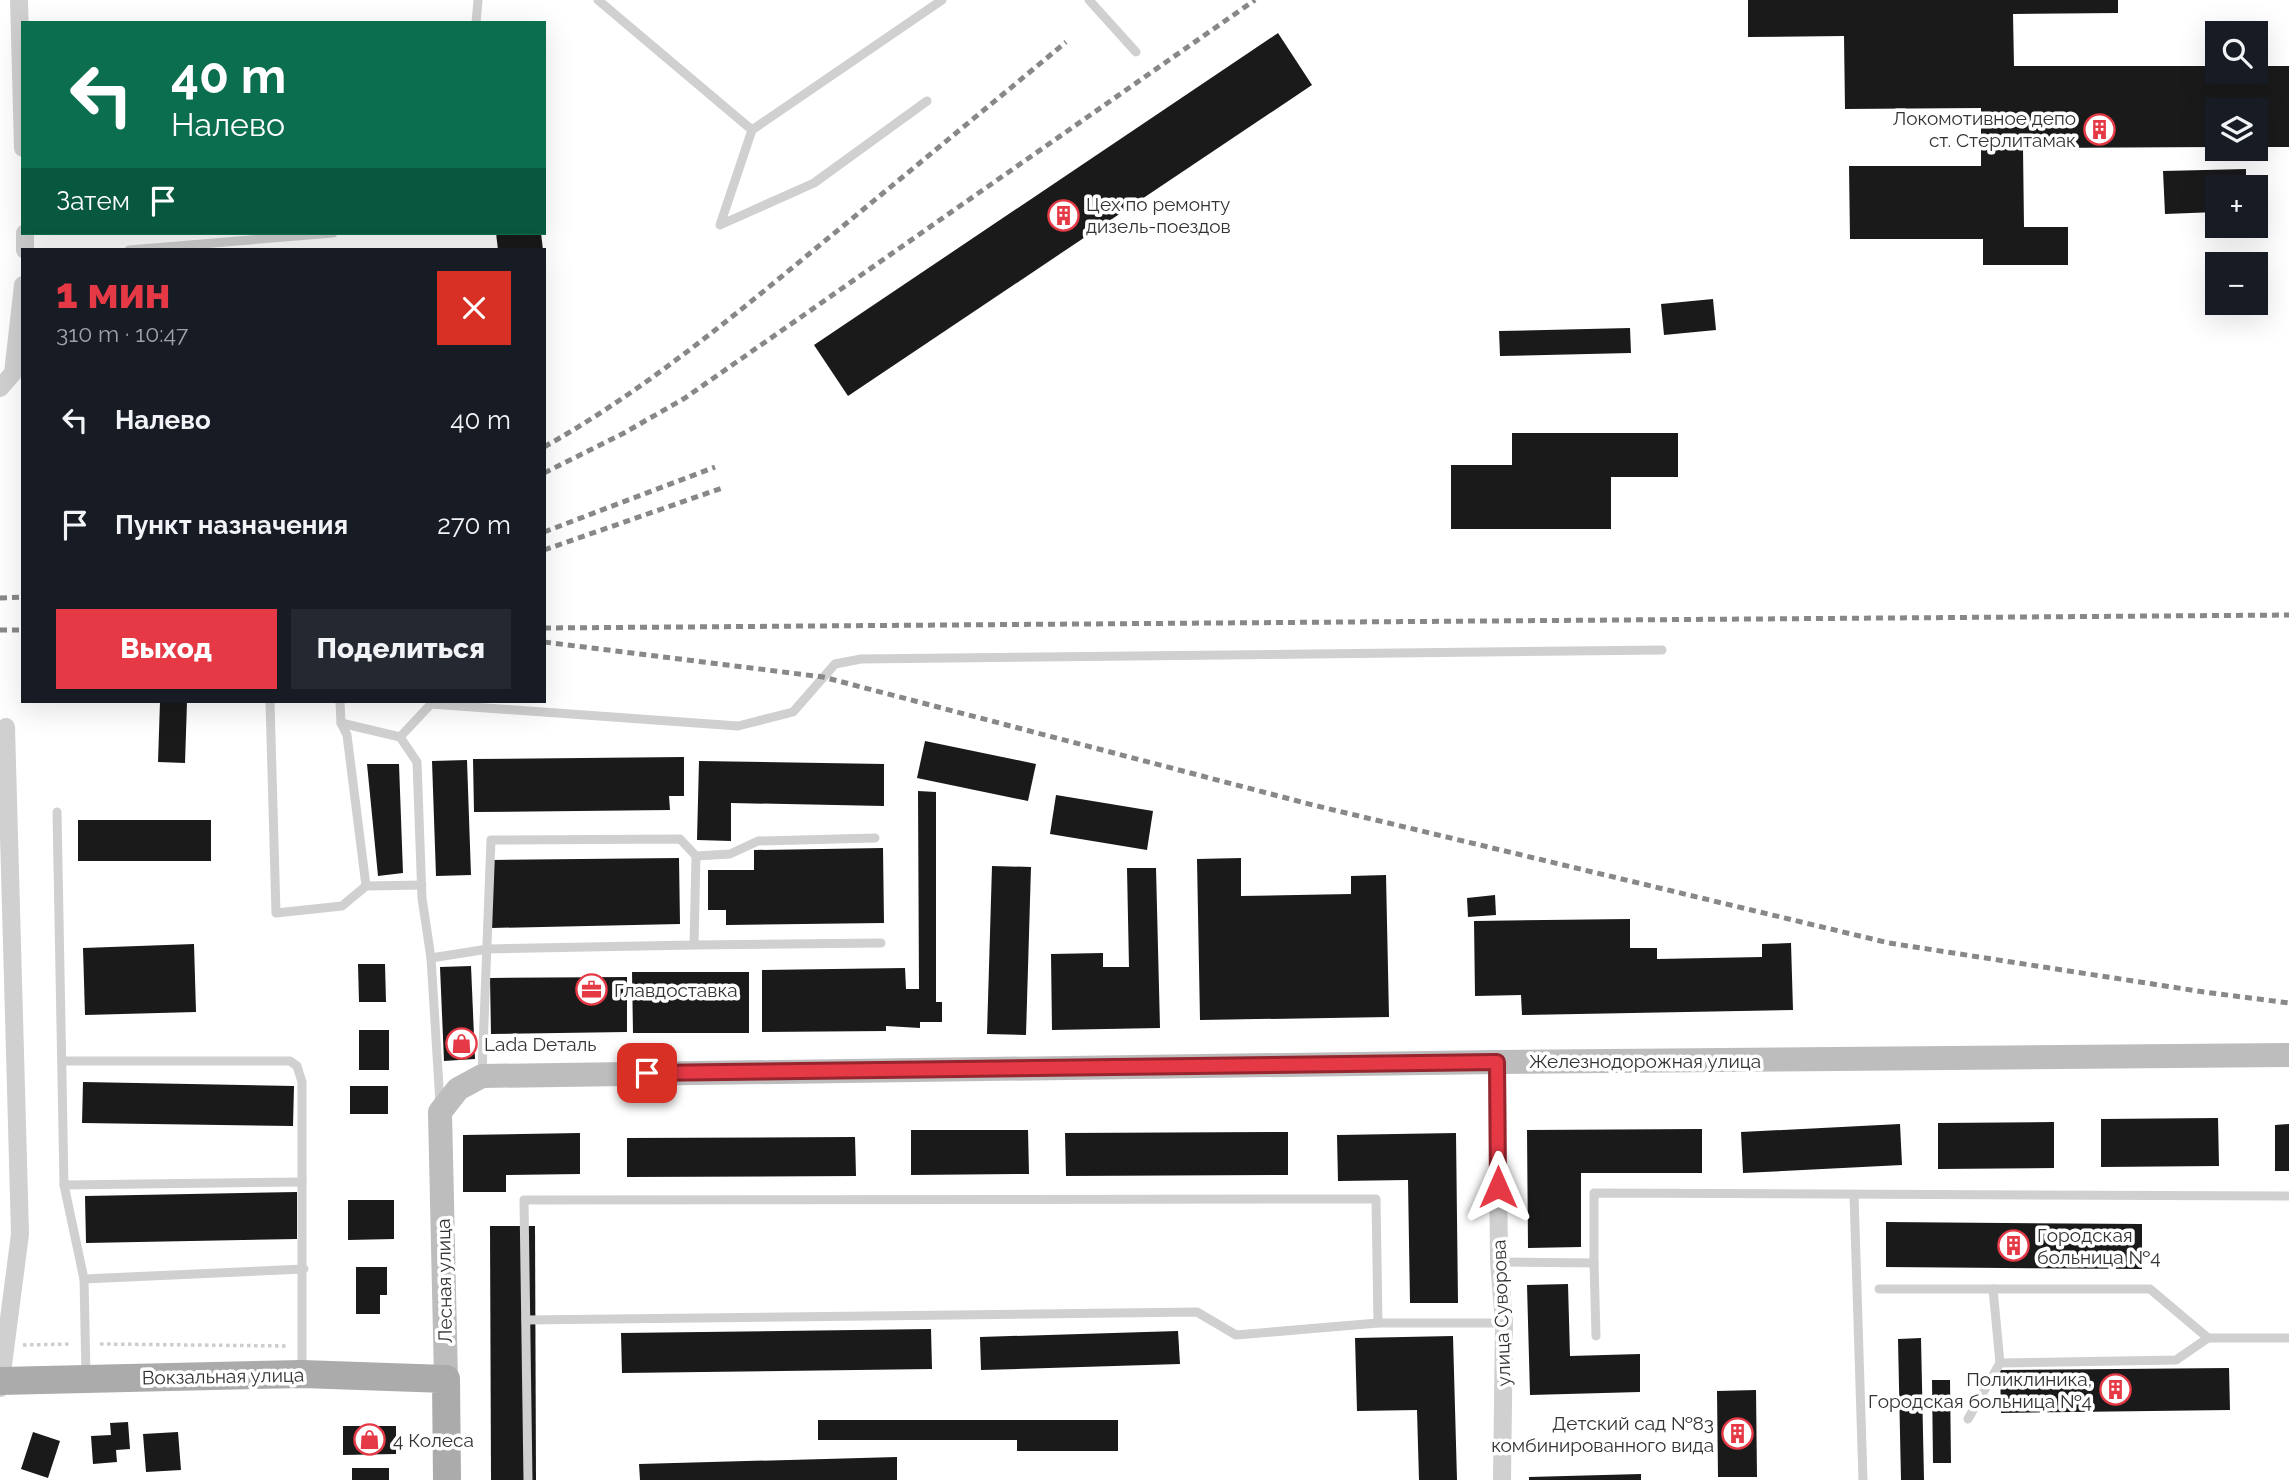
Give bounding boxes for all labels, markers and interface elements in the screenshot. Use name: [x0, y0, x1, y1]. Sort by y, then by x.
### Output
map controls: [2205, 21, 2268, 315]
button: search: [2205, 21, 2268, 84]
text: 40 m: [171, 47, 286, 104]
icon: left: [56, 49, 147, 140]
button: layers: [2205, 98, 2268, 161]
text: Налево: [171, 106, 285, 143]
place label: Локомотивное депо ст. Стерлитамак: [1892, 107, 2076, 151]
building icon: Локомотивное депо ст. Стерлитамак: [2082, 112, 2116, 146]
button: +: [2205, 175, 2268, 238]
icon: arrive: [144, 182, 182, 220]
text: Затем: [56, 186, 130, 216]
place label: Цех по ремонту дизель-поездов: [1086, 193, 1231, 237]
building icon: Цех по ремонту дизель-поездов: [1046, 198, 1080, 232]
button: −: [2205, 252, 2268, 315]
text: 1 мин: [56, 269, 170, 318]
button: close: [437, 271, 511, 345]
text: 310 m · 10:47: [56, 320, 188, 347]
icon: left: [56, 401, 94, 439]
text: Налево: [115, 405, 211, 435]
text: 40 m: [450, 405, 511, 435]
icon: arrive: [56, 506, 94, 544]
text: Пункт назначения: [115, 510, 348, 540]
text: 270 m: [437, 510, 511, 540]
button: Выход: [56, 609, 277, 689]
button: Поделиться: [291, 609, 511, 689]
office icon: Главдоставка: [574, 973, 608, 1007]
place label: Главдоставка: [614, 979, 738, 1001]
shop icon: Lada Dеталь: [444, 1027, 478, 1061]
place label: Lada Dеталь: [484, 1033, 597, 1055]
pin: [617, 1043, 677, 1103]
street label: Железнодорожная улица: [1529, 1050, 1761, 1072]
icon: arrive: [628, 1054, 666, 1092]
position arrow: [1461, 1150, 1535, 1224]
street label: Лесная улица: [432, 1218, 456, 1344]
place label: Городская больница №4: [2037, 1224, 2161, 1268]
building icon: Городская больница №4: [1997, 1229, 2031, 1263]
street label: улица Суворова: [1487, 1239, 1515, 1387]
street label: Вокзальная улица: [142, 1364, 304, 1388]
place label: Поликлиника, Городская больница №4: [1868, 1368, 2092, 1412]
building icon: Поликлиника, Городская больница №4: [2098, 1373, 2132, 1407]
place label: Детский сад №83 комбинированного вида: [1491, 1412, 1714, 1456]
building icon: Детский сад №83 комбинированного вида: [1720, 1417, 1754, 1451]
shop icon: 4 Колеса: [353, 1423, 387, 1457]
place label: 4 Колеса: [393, 1429, 474, 1451]

